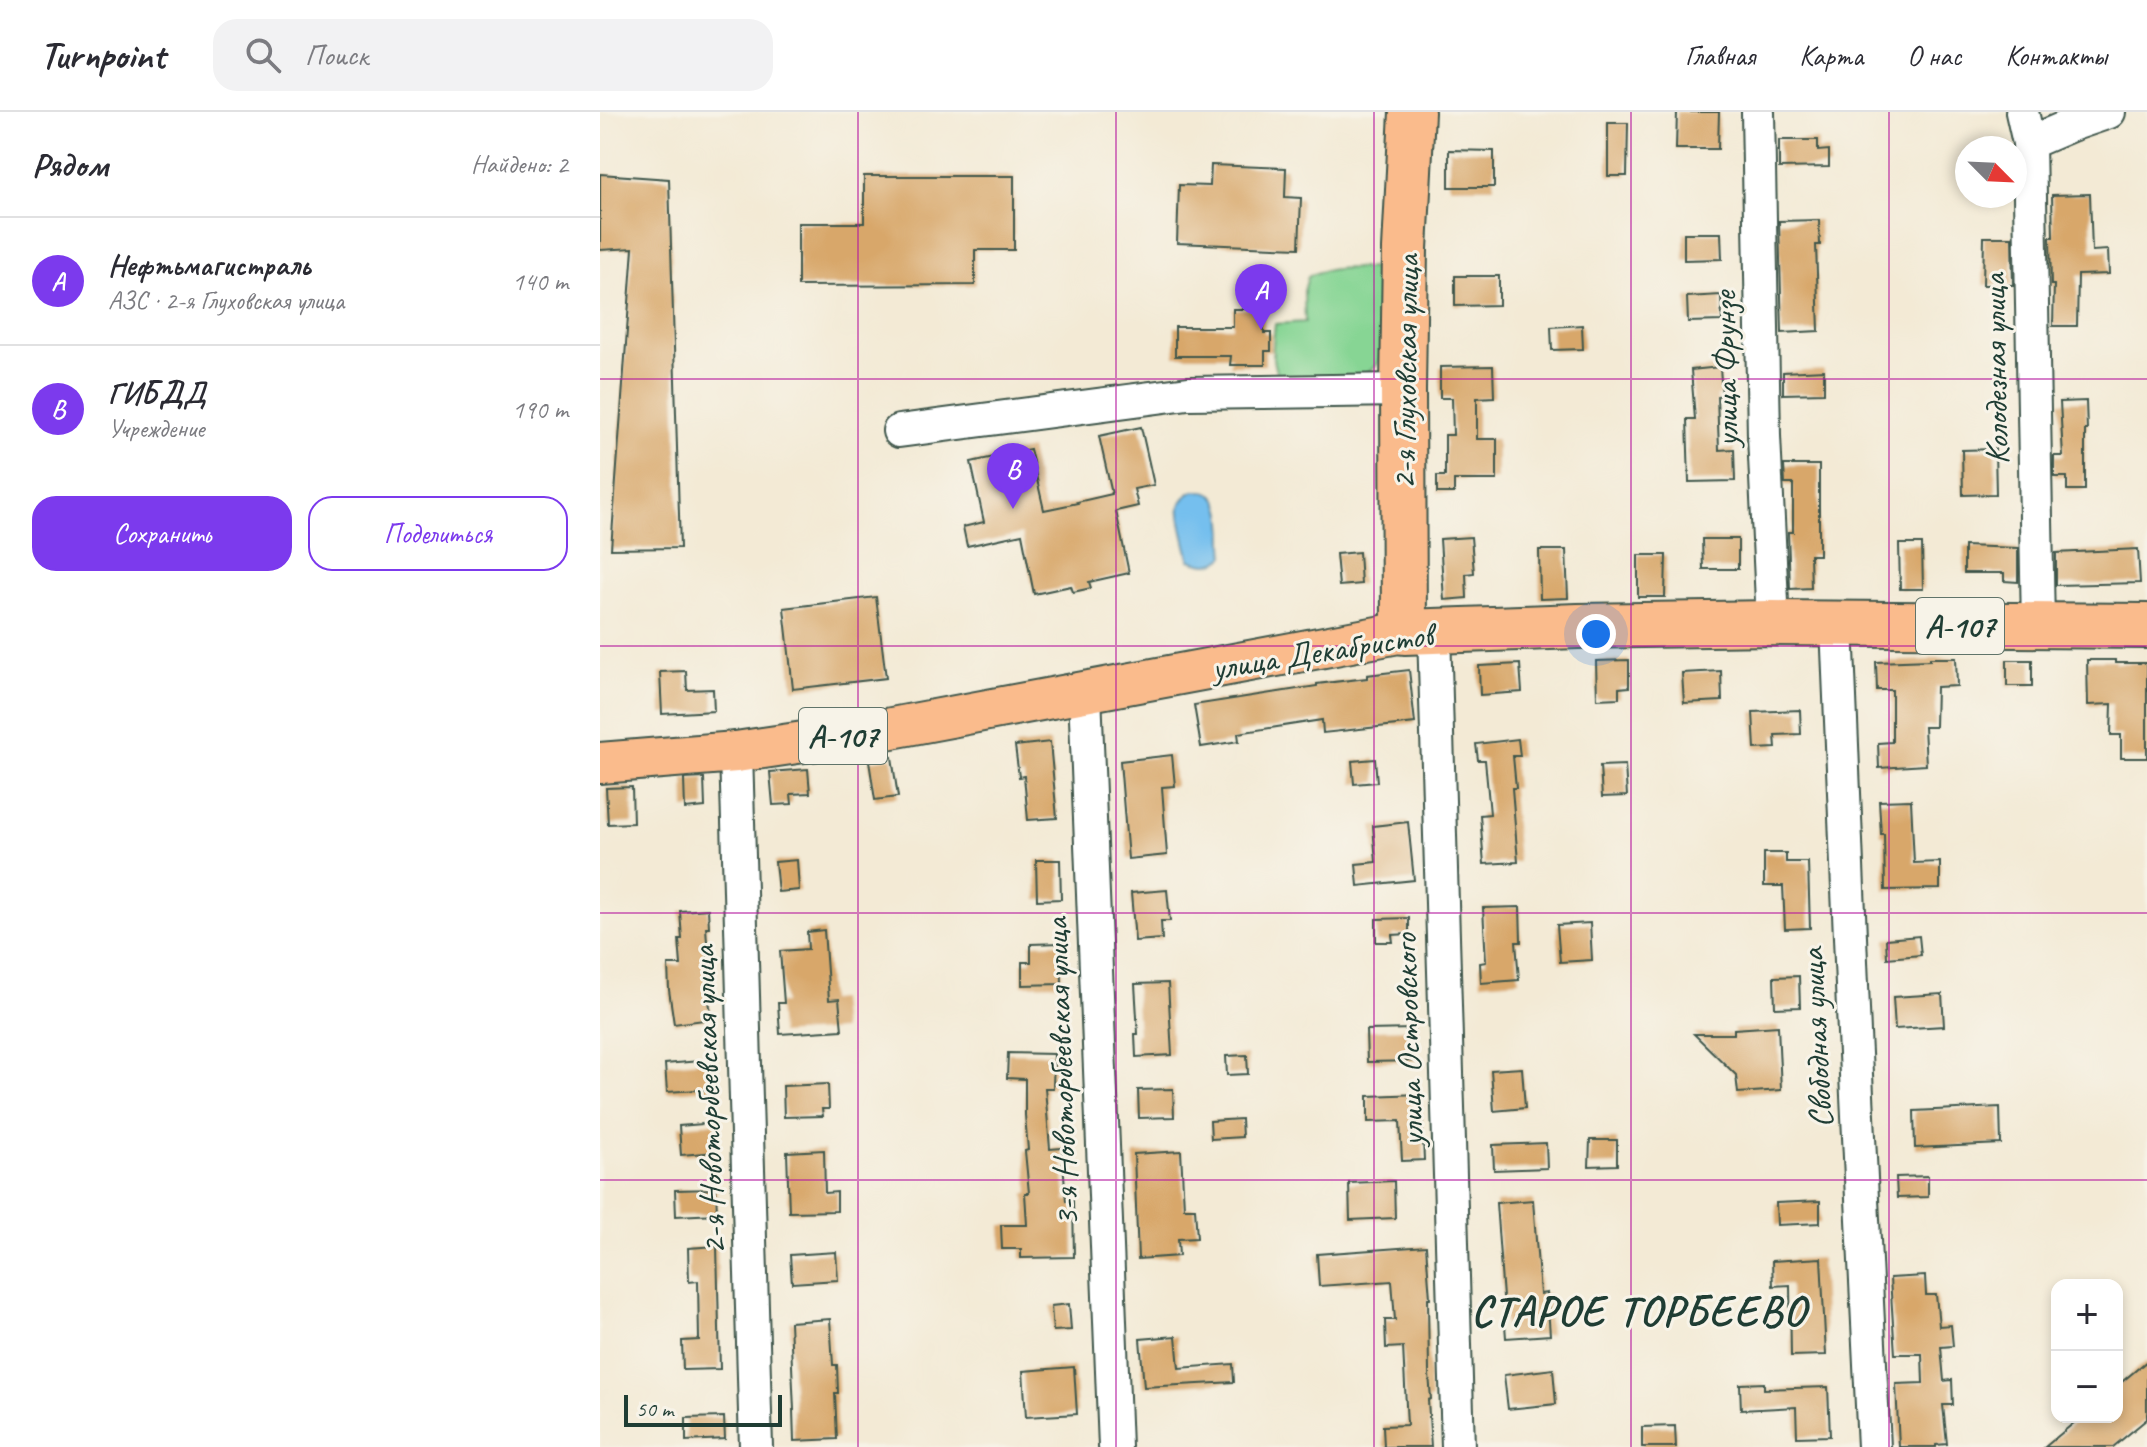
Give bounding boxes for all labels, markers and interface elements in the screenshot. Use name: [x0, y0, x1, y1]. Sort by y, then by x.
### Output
search box: [213, 19, 773, 91]
text: Turnpoint: [40, 32, 165, 79]
icon: search: [241, 33, 285, 77]
text: Поиск: [305, 36, 368, 74]
text: Главная: [1685, 38, 1755, 73]
text: Карта: [1799, 38, 1863, 73]
text: О нас: [1907, 38, 1961, 73]
text: Контакты: [2005, 38, 2107, 73]
north arrow: [1955, 136, 2027, 208]
text: Рядом: [32, 143, 108, 186]
text: Найдено: 2: [471, 148, 568, 181]
text: Нефтьмагистраль: [108, 246, 311, 284]
street label: 2-я Глуховская улица: [1381, 252, 1429, 490]
pin: A: [1235, 264, 1287, 330]
text: A: [51, 265, 65, 298]
text: 140 m: [512, 265, 568, 298]
street label: Колодезная улица: [1972, 271, 2018, 465]
text: АЗС · 2-я Глуховская улица: [108, 284, 344, 317]
street label: улица Фрунзе: [1702, 289, 1748, 449]
text: ГИБДД: [108, 374, 205, 412]
text: B: [51, 393, 65, 426]
text: 190 m: [512, 393, 568, 426]
text: Учреждение: [108, 412, 204, 445]
pin: B: [987, 443, 1039, 509]
button: Сохранить: [32, 496, 292, 571]
button: Поделиться: [308, 496, 568, 571]
road number: А-107: [1916, 598, 2004, 654]
street label: улица Декабристов: [1206, 611, 1442, 690]
your location: [1576, 614, 1616, 654]
road number: А-107: [799, 708, 887, 764]
street label: 3-я Новоторбеевская улица: [1034, 915, 1088, 1227]
street label: улица Островского: [1383, 931, 1433, 1149]
street label: 2-я Новоторбеевская улица: [681, 943, 735, 1255]
street label: Свободная улица: [1790, 945, 1842, 1129]
map controls: [2051, 1279, 2123, 1423]
button: +: [2051, 1279, 2123, 1351]
district label: СТАРОЕ ТОРБЕЕВО: [1471, 1285, 1810, 1338]
button: −: [2051, 1351, 2123, 1423]
scale bar: [624, 1391, 782, 1427]
text: 50 m: [636, 1395, 673, 1423]

